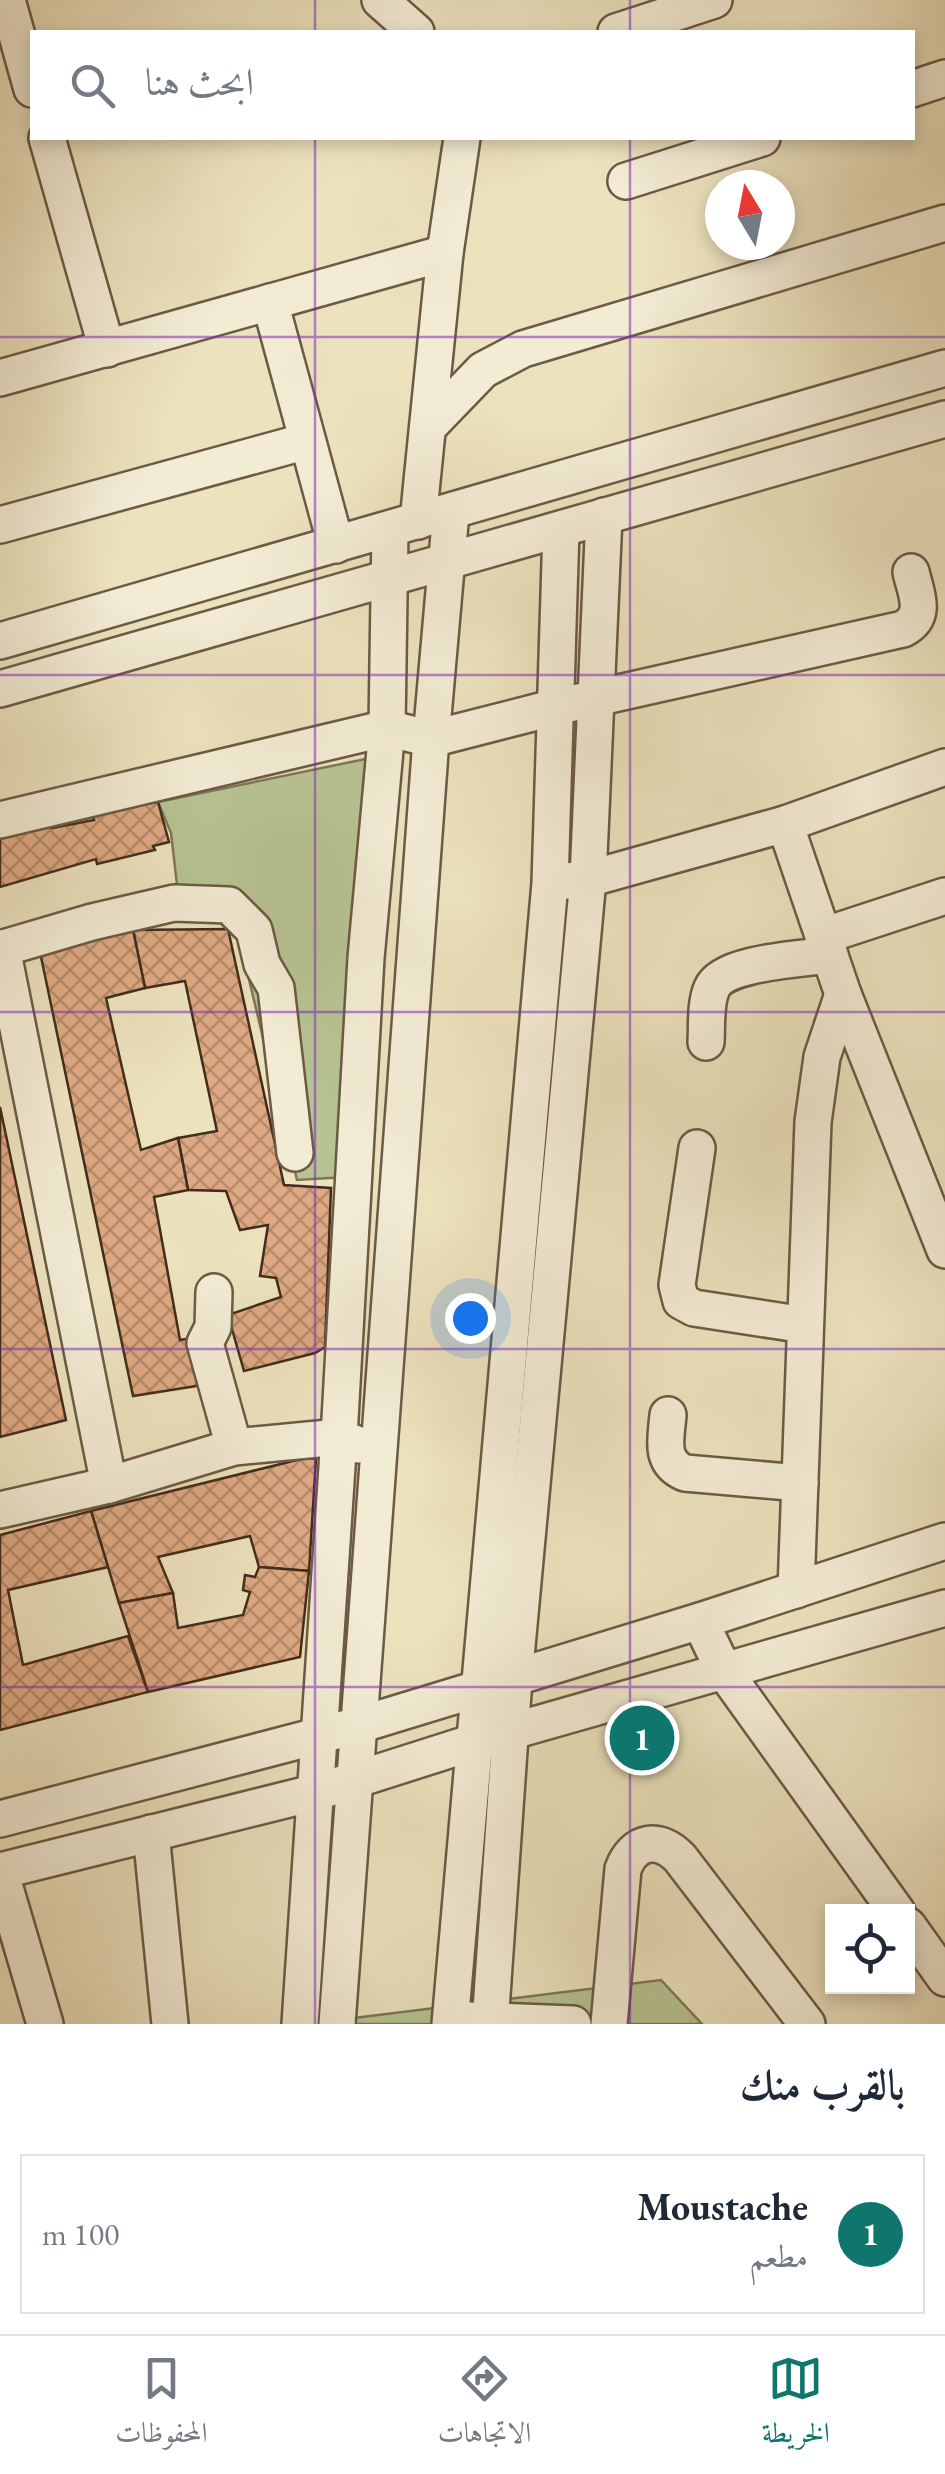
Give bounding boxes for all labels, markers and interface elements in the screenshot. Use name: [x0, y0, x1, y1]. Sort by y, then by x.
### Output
search box: [30, 30, 915, 140]
text: ابحث هنا: [145, 57, 254, 106]
icon: search: [65, 58, 120, 113]
north arrow: [705, 170, 795, 260]
your location: [445, 1293, 496, 1344]
pin: 1: [610, 1700, 674, 1776]
map controls: [825, 1904, 915, 1994]
button: locate: [825, 1904, 915, 1994]
text: بالقرب منك: [740, 2057, 905, 2112]
text: Moustache: [637, 2182, 808, 2231]
text: 100 m: [42, 2213, 119, 2255]
text: 1: [862, 2213, 879, 2255]
text: مطعم: [750, 2235, 808, 2277]
tab: المحفوظات: [115, 2351, 207, 2460]
tab: الاتجاهات: [438, 2351, 531, 2460]
tab: الخريطة: [762, 2351, 830, 2460]

